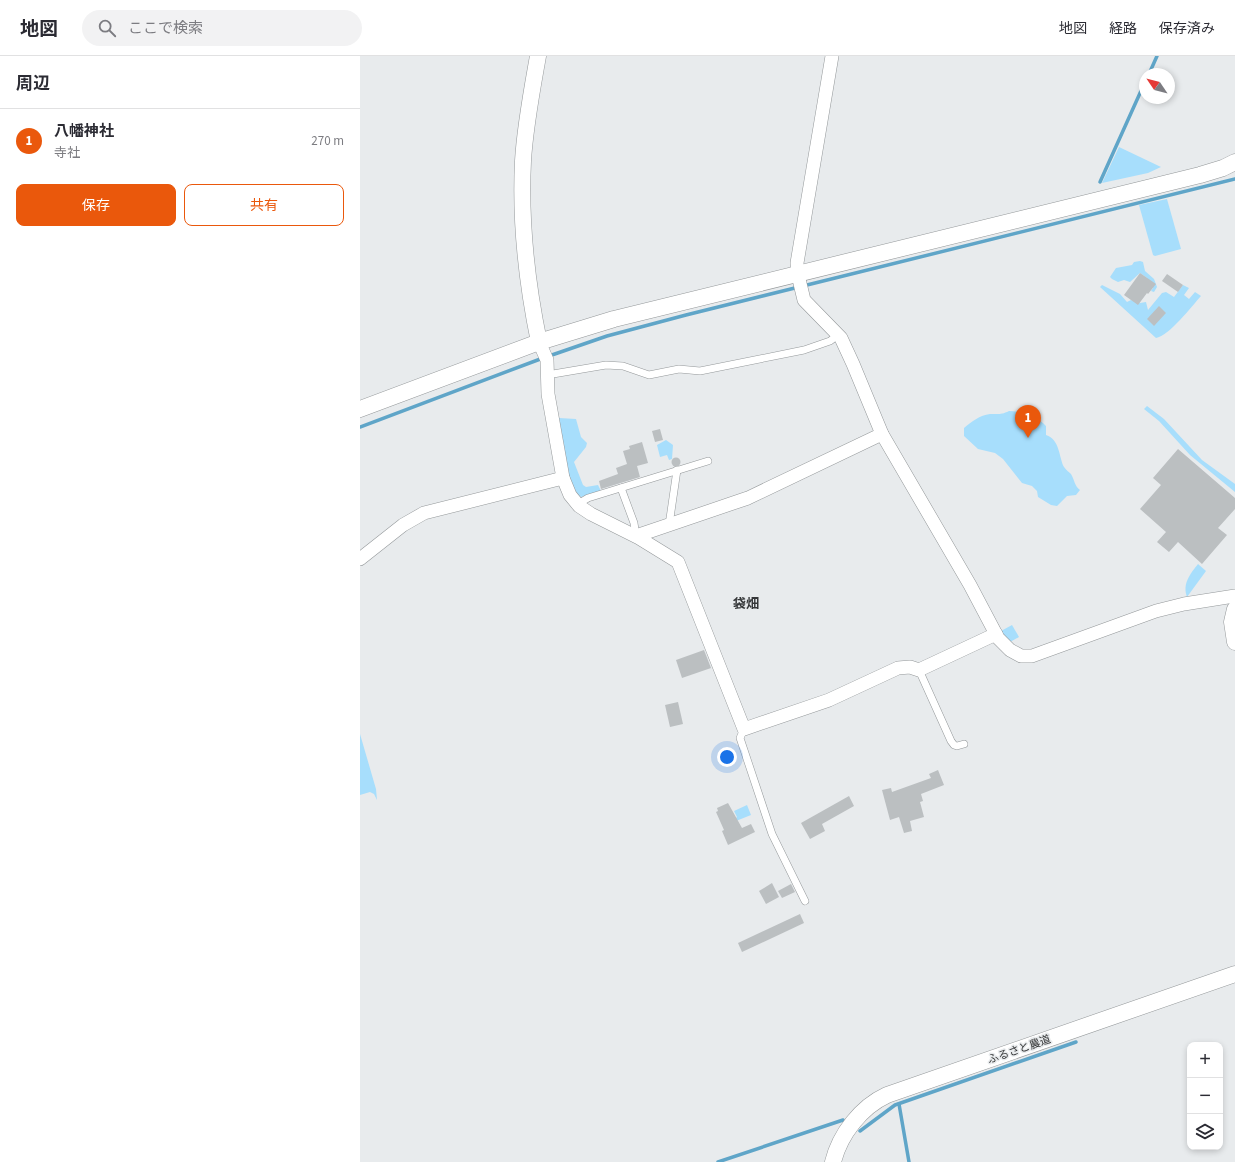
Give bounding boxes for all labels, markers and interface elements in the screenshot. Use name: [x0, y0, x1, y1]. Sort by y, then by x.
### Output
search box: [82, 10, 362, 46]
text: 地図: [20, 16, 58, 43]
icon: search: [96, 17, 118, 39]
text: ここで検索: [128, 18, 203, 39]
text: 地図: [1059, 19, 1087, 39]
text: 経路: [1109, 19, 1137, 39]
text: 保存済み: [1159, 19, 1215, 39]
north arrow: [1139, 68, 1175, 104]
text: 周辺: [16, 72, 50, 96]
text: 八幡神社: [54, 121, 114, 142]
text: 1: [26, 132, 32, 150]
text: 270 m: [311, 132, 344, 150]
text: 寺社: [54, 144, 80, 162]
button: 保存: [16, 184, 176, 226]
button: 共有: [184, 184, 344, 226]
pin: 1: [1015, 405, 1041, 438]
district label: 袋畑: [732, 595, 759, 613]
your location: [717, 747, 737, 767]
street label: ふるさと農道: [986, 1032, 1053, 1067]
map controls: [1187, 1042, 1223, 1150]
button: +: [1187, 1042, 1223, 1078]
button: −: [1187, 1078, 1223, 1114]
button: layers: [1187, 1114, 1223, 1150]

